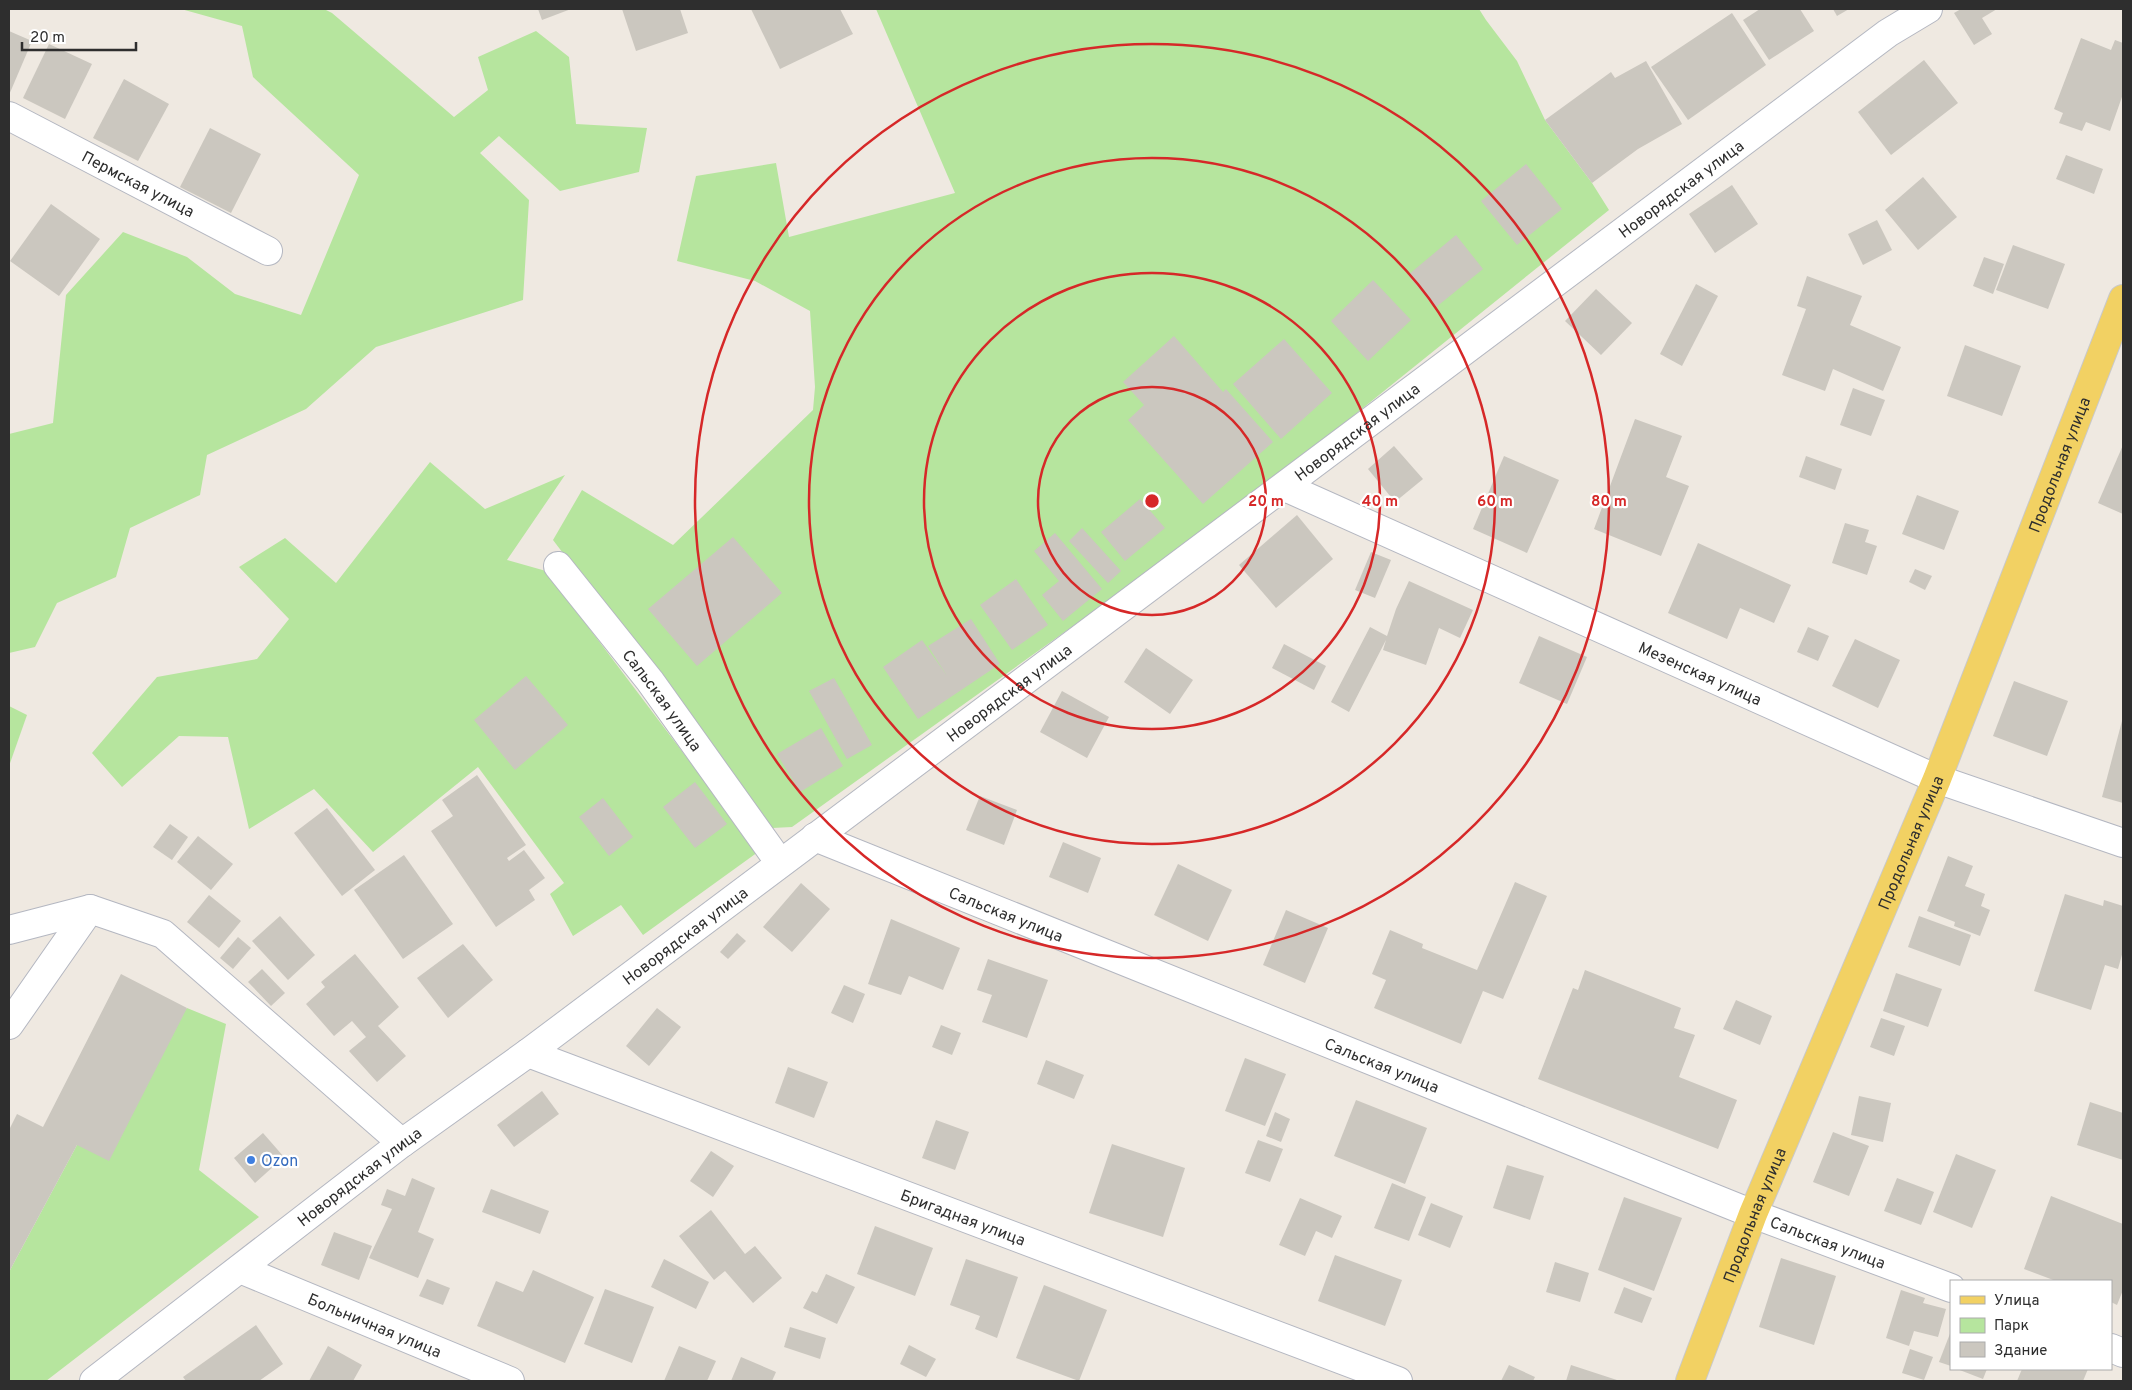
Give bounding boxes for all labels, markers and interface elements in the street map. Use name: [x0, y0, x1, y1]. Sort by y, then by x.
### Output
scale bar: [22, 20, 136, 52]
text: 20 m: [30, 29, 65, 48]
street label: Новорядская улица: [1615, 137, 1748, 243]
street label: Пермская улица: [78, 148, 197, 223]
street label: Новорядская улица: [1291, 380, 1424, 486]
street label: Продольная улица: [2025, 395, 2096, 536]
centre of rings: [1143, 492, 1161, 510]
text: 20 m: [1248, 493, 1284, 512]
text: 40 m: [1362, 493, 1398, 512]
text: 60 m: [1477, 493, 1513, 512]
text: 80 m: [1591, 493, 1627, 512]
street label: Мезенская улица: [1635, 638, 1764, 711]
street label: Новорядская улица: [943, 641, 1076, 747]
street label: Сальская улица: [617, 646, 705, 756]
street label: Продольная улица: [1875, 773, 1949, 913]
street label: Новорядская улица: [619, 884, 752, 990]
street label: Сальская улица: [945, 884, 1066, 948]
street label: Сальская улица: [1321, 1035, 1441, 1099]
street label: Новорядская улица: [294, 1124, 426, 1232]
street label: Продольная улица: [1720, 1145, 1792, 1286]
place label: Ozon: [261, 1152, 298, 1172]
marker: Ozon: [245, 1154, 257, 1166]
street label: Бригадная улица: [897, 1186, 1028, 1252]
street label: Сальская улица: [1767, 1213, 1888, 1275]
legend: [1950, 1280, 2112, 1370]
street label: Больничная улица: [304, 1290, 444, 1363]
text: Улица: [1994, 1292, 2039, 1311]
text: Парк: [1994, 1317, 2029, 1336]
text: Здание: [1994, 1342, 2047, 1361]

